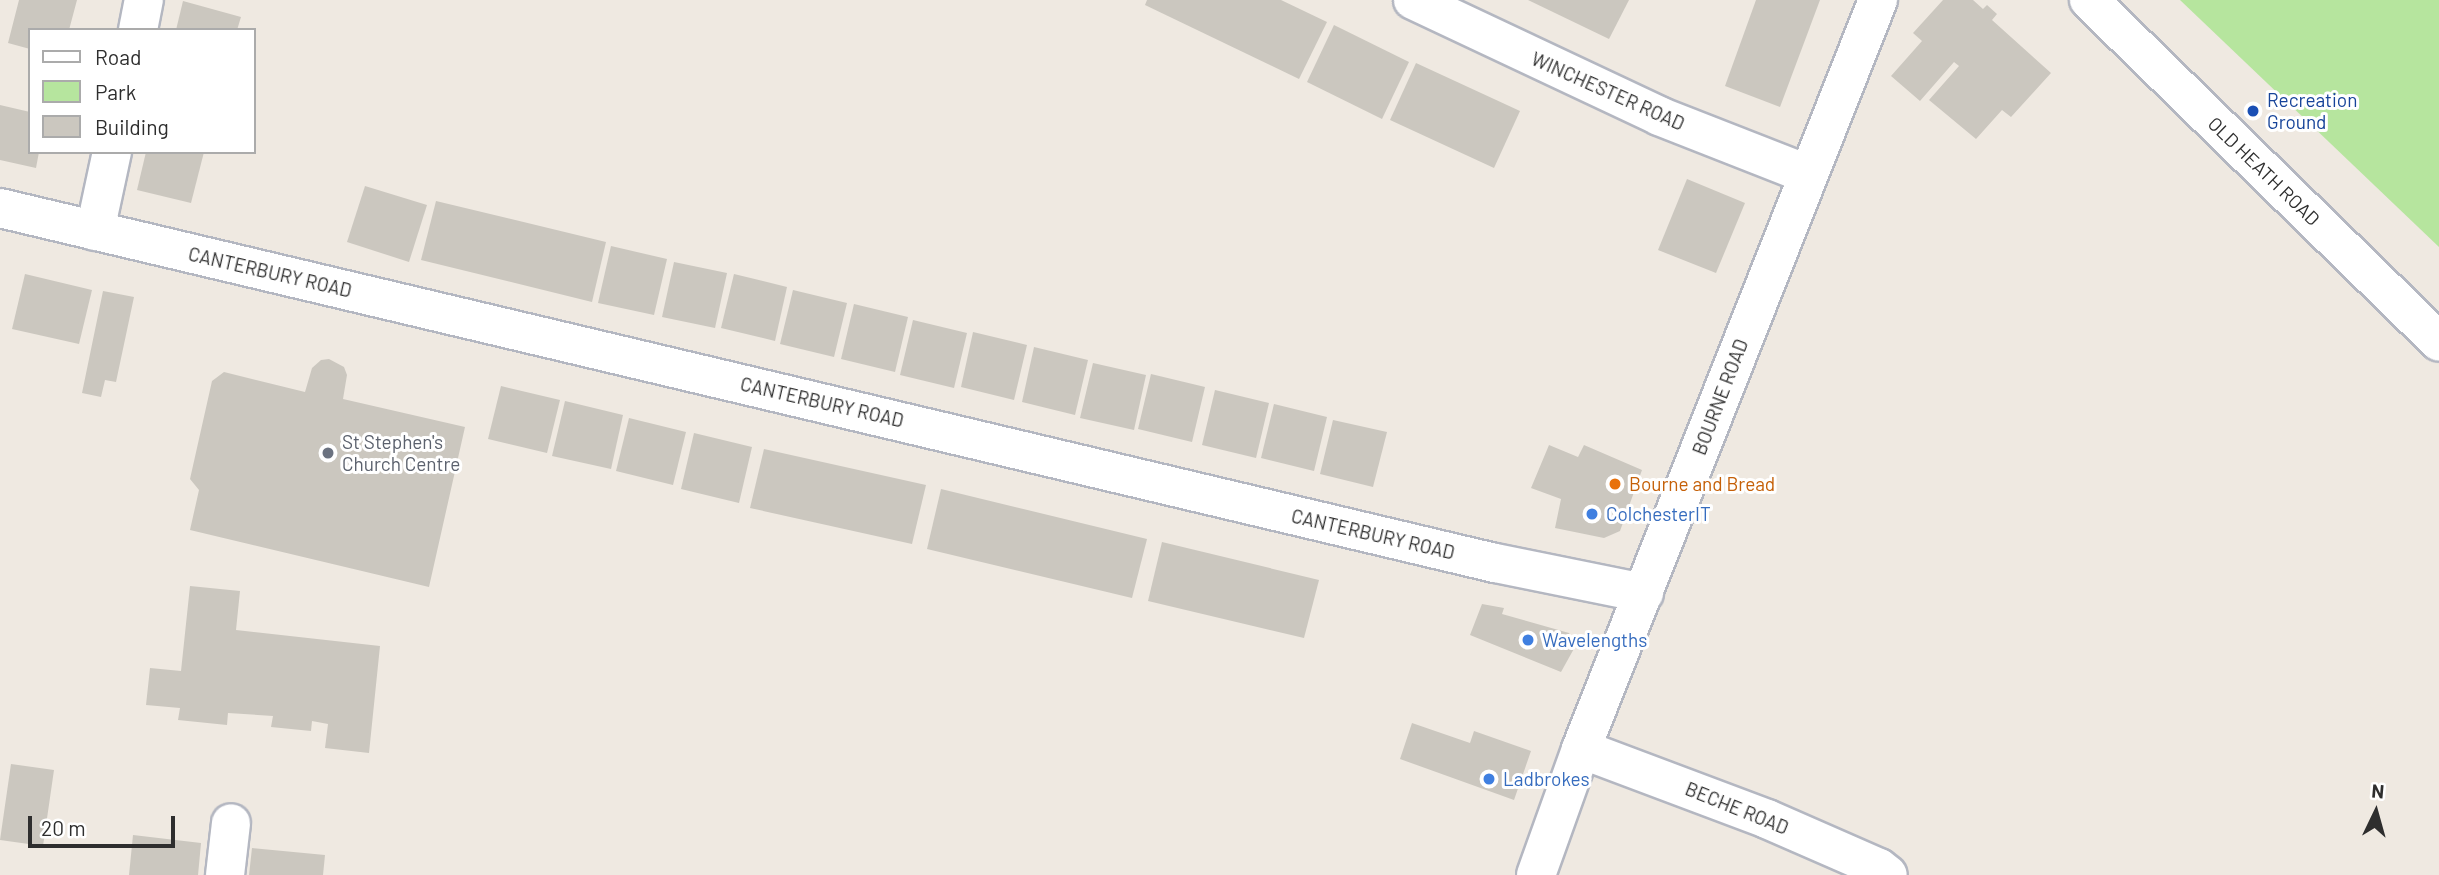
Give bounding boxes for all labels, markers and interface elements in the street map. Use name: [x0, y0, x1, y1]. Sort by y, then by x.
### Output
legend: [28, 28, 256, 154]
text: Road: [95, 44, 141, 69]
street label: WINCHESTER ROAD: [1528, 47, 1688, 135]
text: Park: [95, 79, 136, 104]
place label: Recreation Ground: [2267, 89, 2357, 133]
marker: Recreation Ground: [2245, 103, 2261, 119]
street label: OLD HEATH ROAD: [2204, 112, 2324, 230]
text: Building: [95, 114, 169, 139]
street label: CANTERBURY ROAD: [186, 242, 354, 302]
street label: BOURNE ROAD: [1687, 336, 1753, 458]
street label: CANTERBURY ROAD: [738, 372, 906, 432]
place label: St Stephen's Church Centre: [342, 431, 460, 475]
marker: St Stephen's Church Centre: [320, 445, 336, 461]
place label: Bourne and Bread: [1629, 473, 1775, 495]
marker: Bourne and Bread: [1607, 476, 1623, 492]
place label: ColchesterIT: [1606, 503, 1711, 525]
street label: CANTERBURY ROAD: [1289, 504, 1457, 564]
marker: ColchesterIT: [1584, 506, 1600, 522]
place label: Wavelengths: [1542, 629, 1647, 651]
marker: Wavelengths: [1520, 632, 1536, 648]
place label: Ladbrokes: [1503, 768, 1590, 790]
marker: Ladbrokes: [1481, 771, 1497, 787]
street label: BECHE ROAD: [1682, 777, 1792, 839]
north arrow: [2341, 777, 2411, 847]
text: N: [2371, 779, 2385, 803]
scale bar: [32, 802, 178, 846]
text: 20 m: [41, 815, 86, 840]

